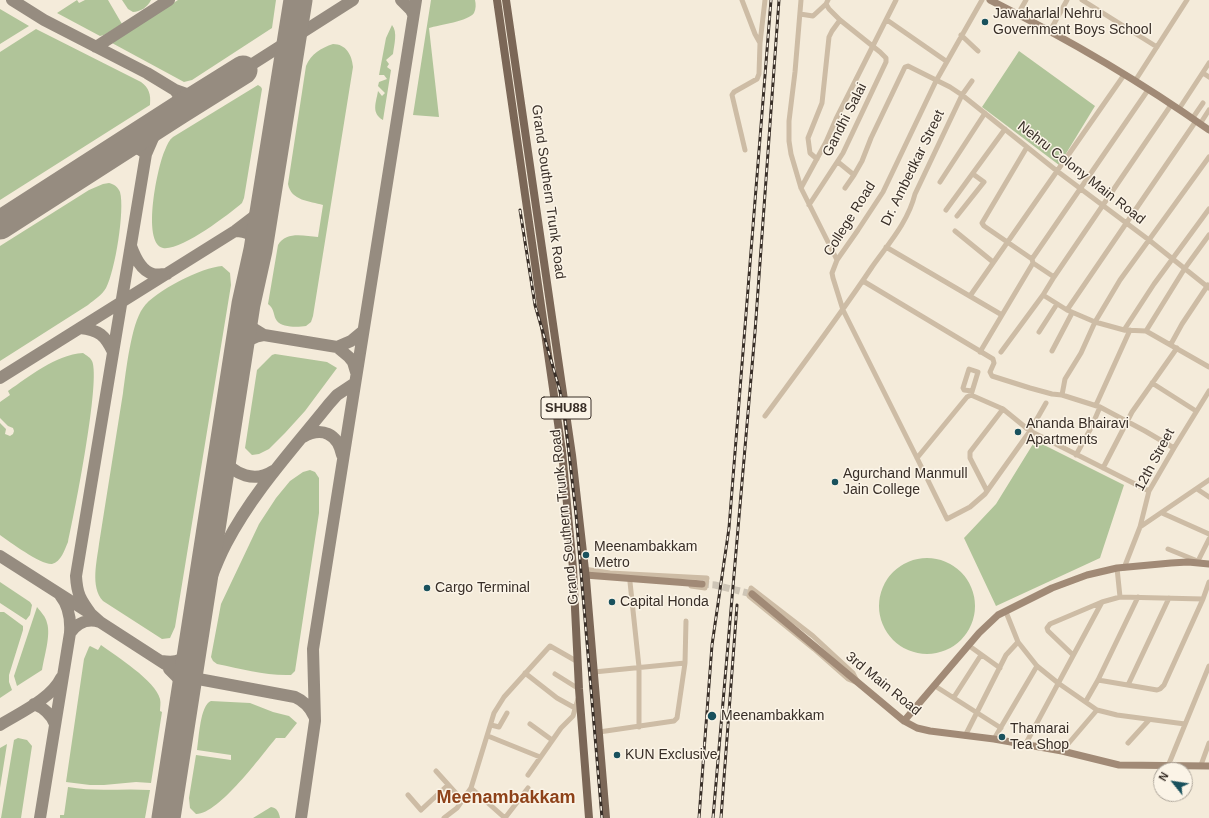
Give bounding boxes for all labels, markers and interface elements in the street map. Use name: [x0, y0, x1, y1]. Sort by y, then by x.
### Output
place label: Jawaharlal Nehru Government Boys School: [993, 6, 1152, 38]
marker: Jawaharlal Nehru Government Boys School: [980, 17, 990, 27]
street label: Gandhi Salai: [819, 80, 871, 160]
street label: Grand Southern Trunk Road: [527, 104, 569, 280]
street label: Dr. Ambedkar Street: [878, 107, 948, 229]
street label: Nehru Colony Main Road: [1014, 118, 1148, 228]
street label: College Road: [820, 179, 880, 259]
road number: SHU88: [541, 397, 591, 419]
place label: Ananda Bhairavi Apartments: [1026, 416, 1129, 448]
street label: 12th Street: [1132, 426, 1178, 494]
marker: Ananda Bhairavi Apartments: [1013, 427, 1023, 437]
street label: Grand Southern Trunk Road: [547, 429, 583, 605]
place label: Agurchand Manmull Jain College: [843, 466, 968, 498]
marker: Agurchand Manmull Jain College: [830, 477, 840, 487]
place label: Meenambakkam Metro: [594, 539, 697, 572]
marker: Meenambakkam Metro: [581, 550, 591, 560]
place label: Cargo Terminal: [435, 580, 530, 596]
marker: Cargo Terminal: [422, 583, 432, 593]
place label: Capital Honda: [620, 594, 709, 610]
marker: Capital Honda: [607, 597, 617, 607]
street label: 3rd Main Road: [842, 649, 924, 719]
place label: Meenambakkam: [721, 708, 824, 724]
marker: Meenambakkam: [706, 710, 718, 722]
place label: Thamarai Tea Shop: [1010, 721, 1069, 754]
marker: Thamarai Tea Shop: [997, 732, 1007, 742]
place label: KUN Exclusive: [625, 747, 718, 763]
marker: KUN Exclusive: [612, 750, 622, 760]
north arrow: [1153, 762, 1193, 802]
text: N: [1156, 770, 1171, 783]
district label: Meenambakkam: [436, 787, 576, 809]

